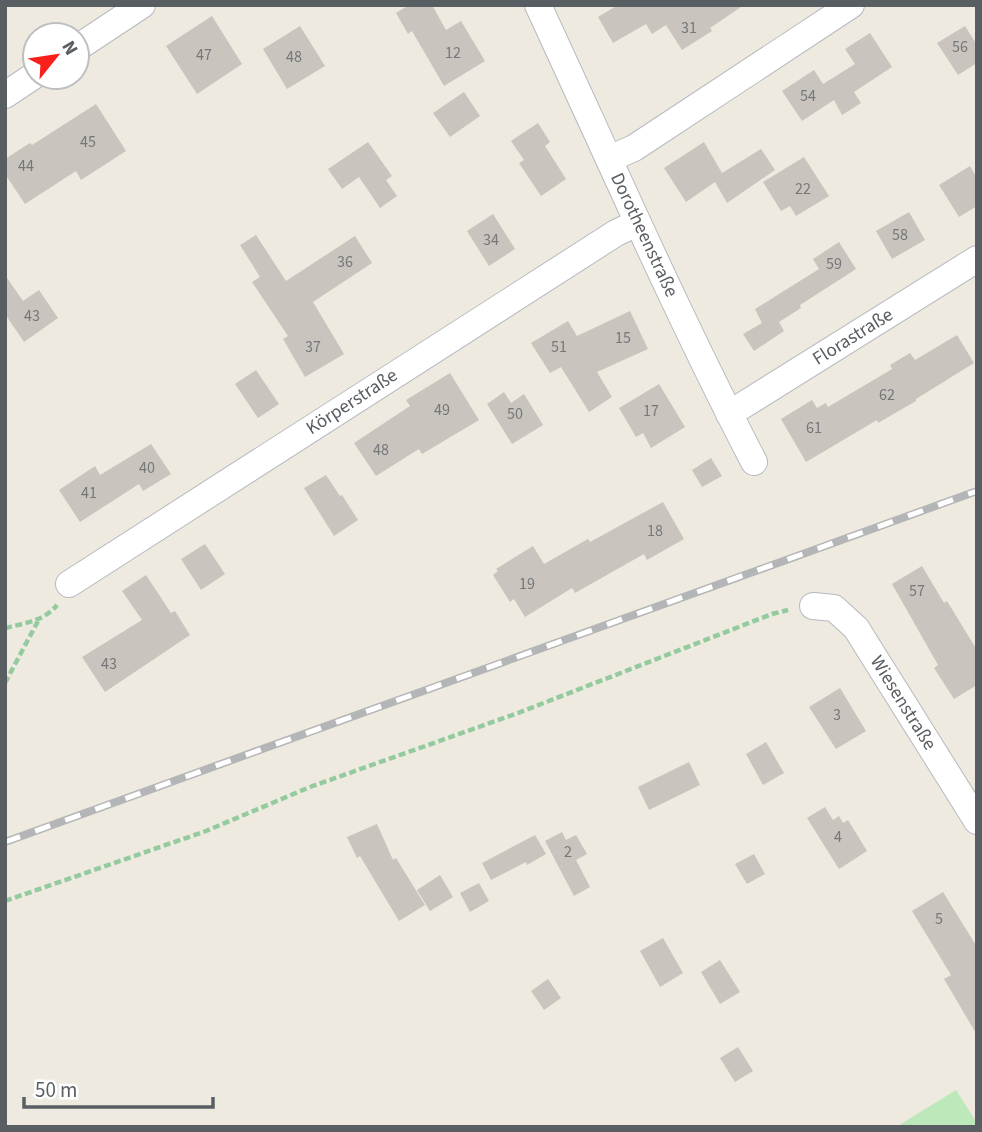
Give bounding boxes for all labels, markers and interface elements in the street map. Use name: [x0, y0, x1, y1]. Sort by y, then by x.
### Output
house number: 31: [681, 17, 697, 39]
north arrow: [21, 21, 91, 91]
text: N: [55, 36, 84, 60]
house number: 56: [952, 36, 968, 58]
house number: 12: [445, 42, 461, 64]
house number: 47: [196, 44, 212, 66]
house number: 48: [286, 46, 302, 68]
house number: 54: [800, 85, 816, 107]
house number: 45: [80, 131, 96, 153]
house number: 44: [18, 155, 34, 177]
street label: Dorotheenstraße: [603, 168, 685, 302]
house number: 22: [795, 178, 811, 200]
house number: 58: [892, 224, 908, 246]
house number: 34: [483, 229, 499, 251]
house number: 36: [337, 251, 353, 273]
house number: 59: [826, 253, 842, 275]
street label: Florastraße: [808, 302, 898, 372]
house number: 43: [24, 305, 40, 327]
house number: 15: [615, 327, 631, 349]
house number: 37: [305, 336, 321, 358]
house number: 51: [551, 336, 567, 358]
street label: Körperstraße: [301, 362, 403, 442]
house number: 62: [879, 384, 895, 406]
house number: 49: [434, 399, 450, 421]
house number: 17: [643, 400, 659, 422]
house number: 50: [507, 403, 523, 425]
house number: 61: [806, 417, 822, 439]
house number: 48: [373, 439, 389, 461]
house number: 40: [139, 457, 155, 479]
house number: 41: [81, 482, 97, 504]
house number: 18: [647, 520, 663, 542]
house number: 19: [519, 573, 535, 595]
house number: 57: [909, 580, 925, 602]
street label: Wiesenstraße: [863, 651, 943, 755]
house number: 43: [101, 653, 117, 675]
house number: 3: [833, 704, 841, 726]
house number: 4: [834, 826, 842, 848]
house number: 2: [564, 841, 572, 863]
house number: 5: [935, 908, 943, 930]
scale bar: [24, 1066, 214, 1110]
text: 50 m: [35, 1075, 77, 1105]

